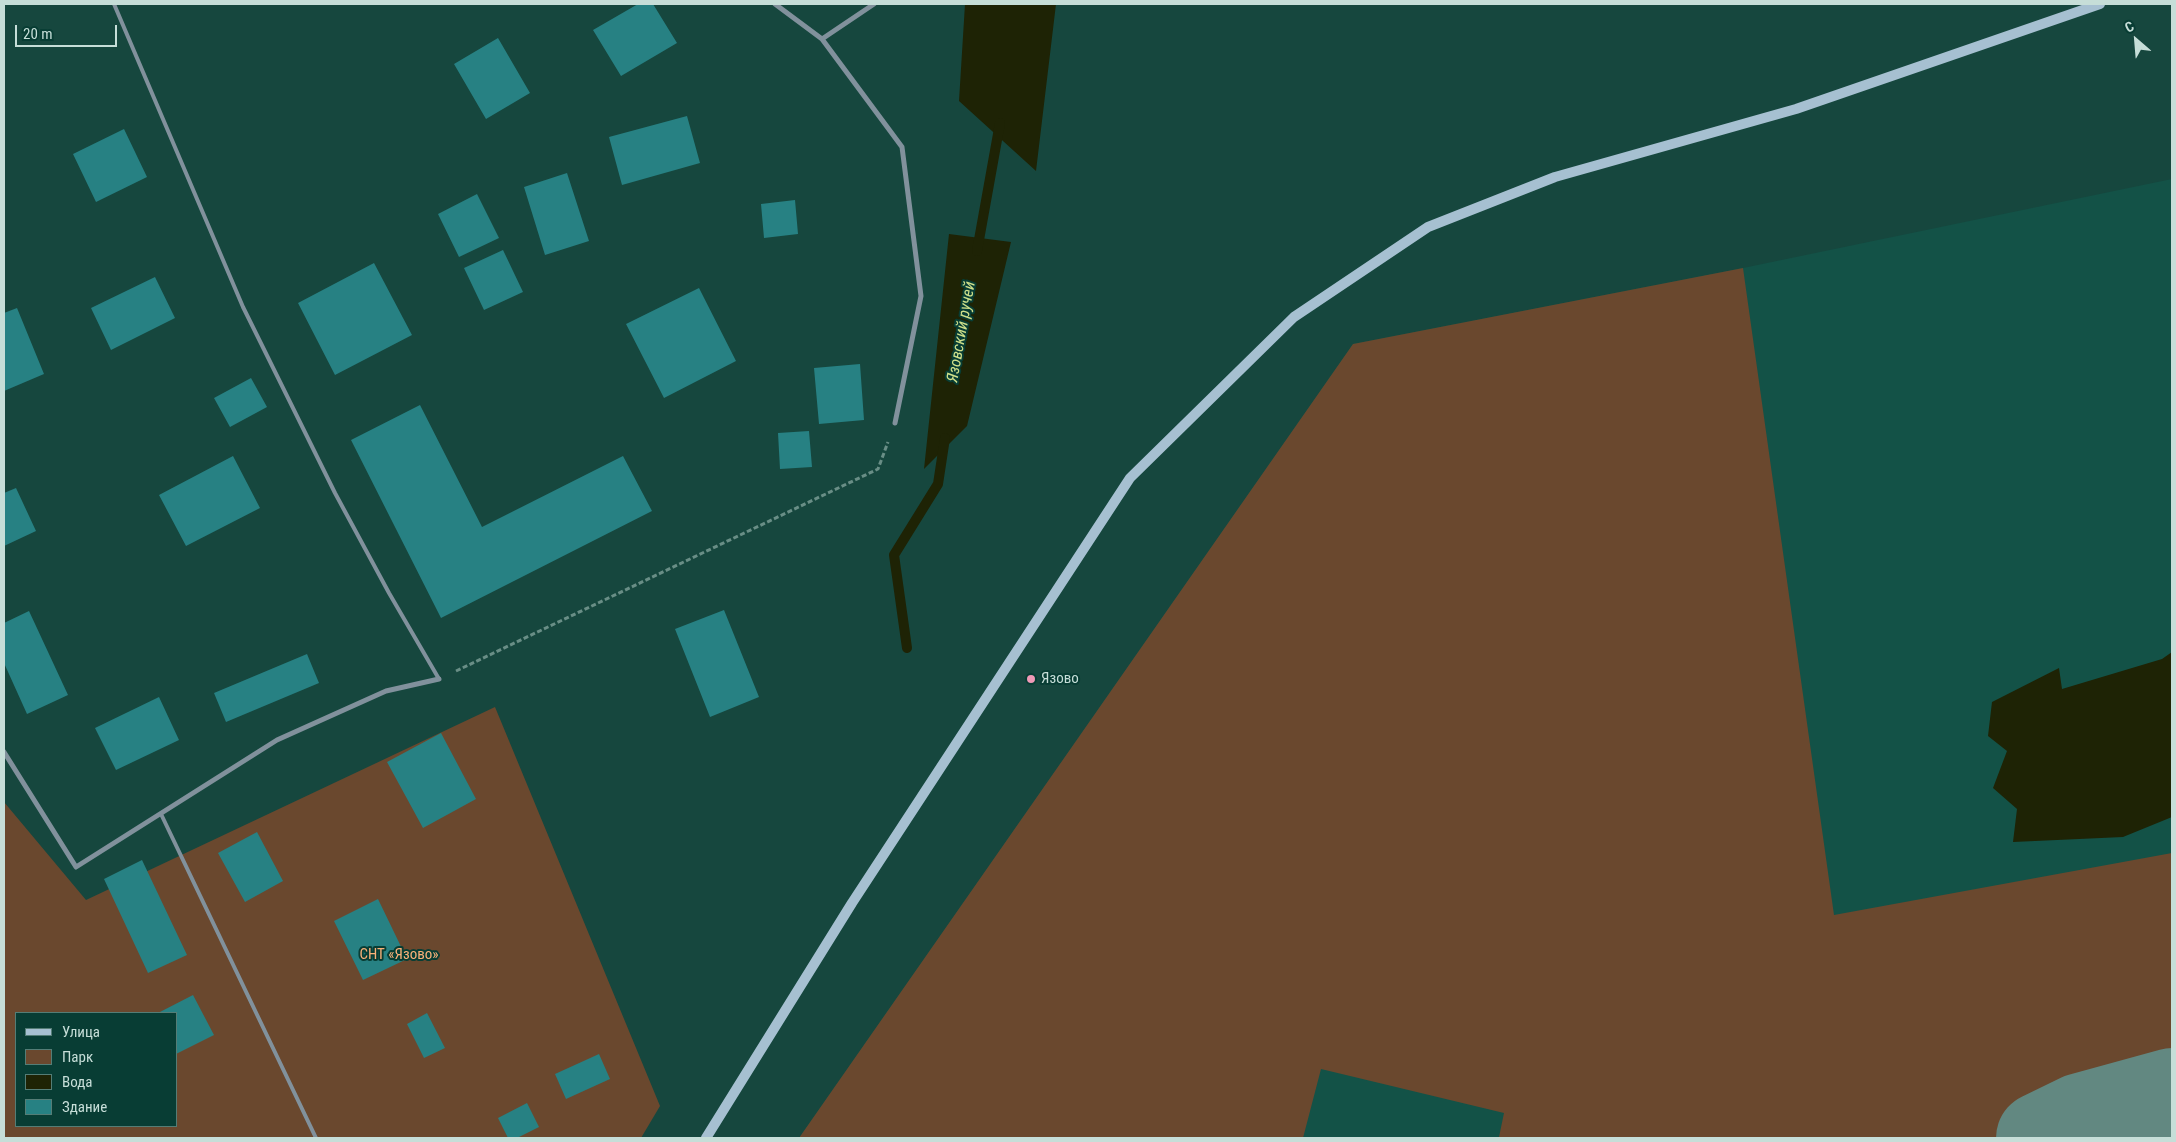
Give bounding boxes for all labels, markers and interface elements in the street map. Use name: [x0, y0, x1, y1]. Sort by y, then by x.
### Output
scale bar: [18, 15, 120, 47]
north arrow: [2111, 15, 2161, 65]
text: С: [2122, 18, 2136, 36]
text: 20 m: [23, 25, 53, 43]
water label: Язовский ручей: [944, 280, 980, 384]
place label: Язово: [1041, 670, 1079, 688]
marker: Язово: [1025, 673, 1037, 685]
park label: СНТ «Язово»: [359, 946, 439, 964]
legend: [15, 1012, 178, 1127]
text: Улица: [62, 1023, 100, 1041]
text: Парк: [62, 1048, 93, 1066]
text: Вода: [62, 1073, 92, 1091]
text: Здание: [62, 1098, 107, 1116]

